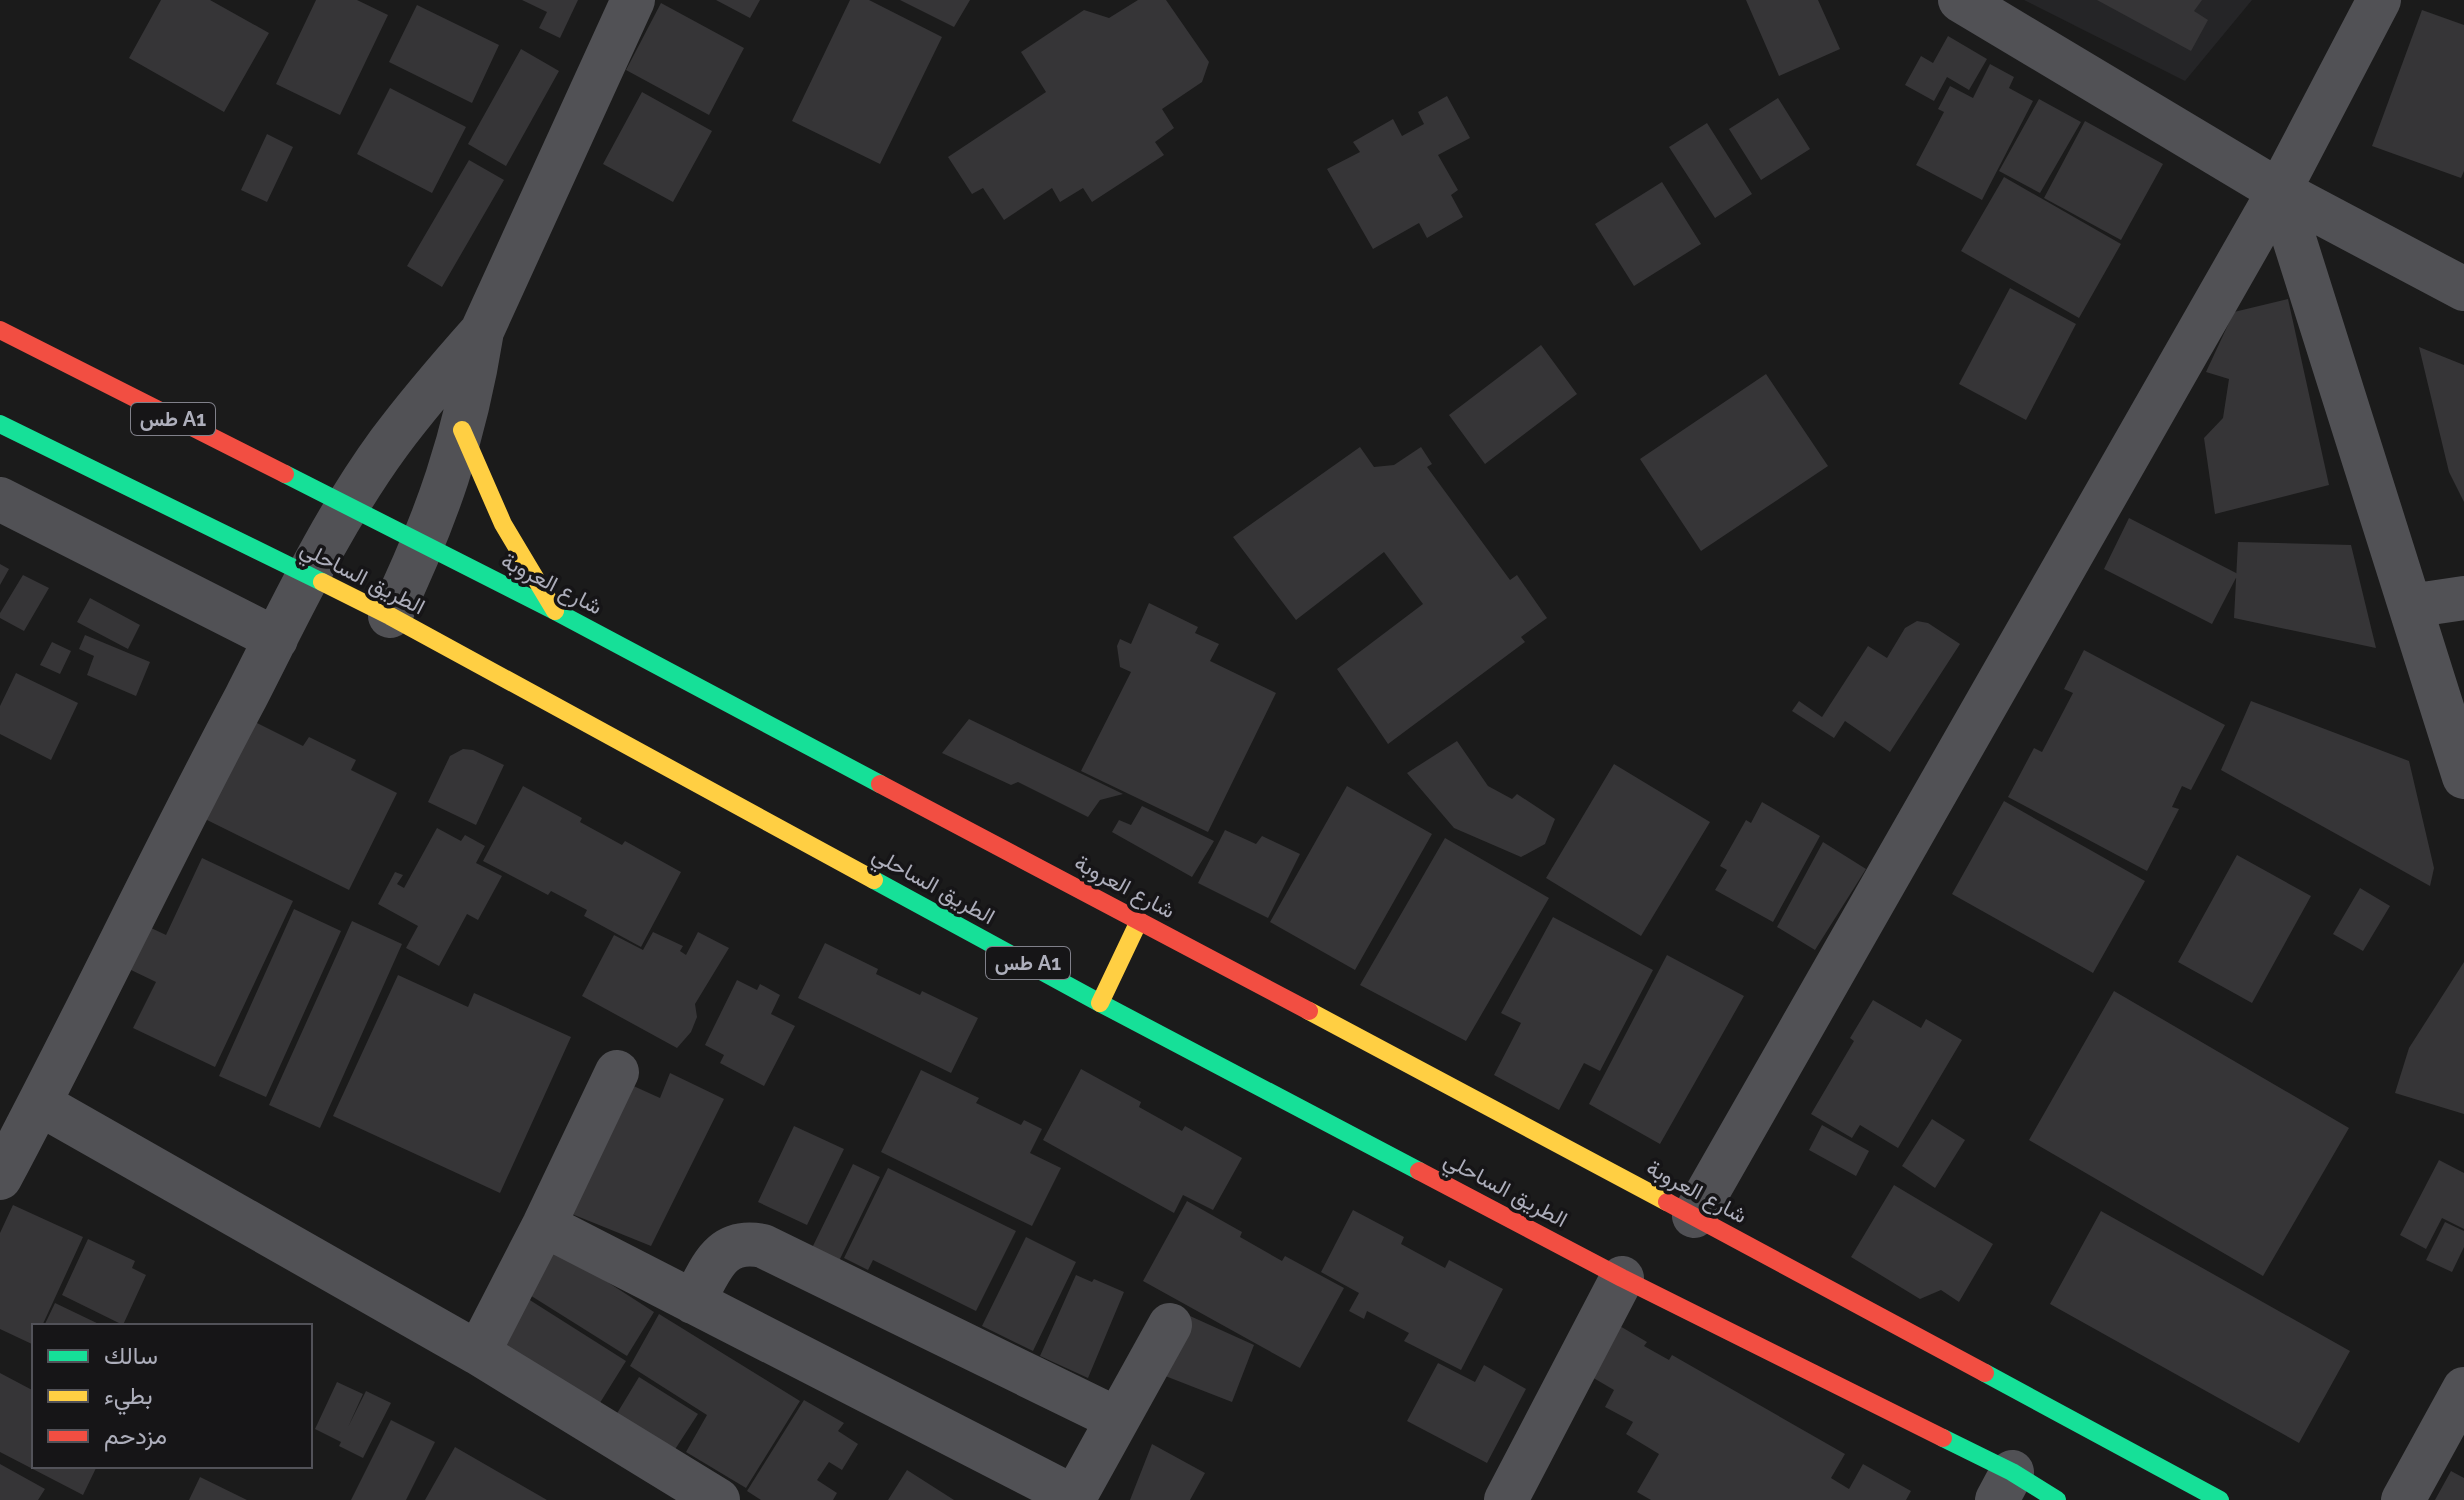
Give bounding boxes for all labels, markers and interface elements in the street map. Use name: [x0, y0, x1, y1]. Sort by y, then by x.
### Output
road number: طس A1: [131, 403, 215, 435]
street label: الطريق الساحلي: [294, 535, 429, 625]
street label: شارع العروبة: [496, 547, 607, 621]
street label: الطريق الساحلي: [865, 841, 1000, 935]
street label: شارع العروبة: [1070, 849, 1180, 925]
road number: طس A1: [986, 947, 1070, 979]
street label: الطريق الساحلي: [1437, 1146, 1572, 1238]
street label: شارع العروبة: [1642, 1154, 1752, 1230]
legend: [32, 1324, 312, 1468]
text: سالك: [104, 1341, 158, 1370]
text: بطيء: [104, 1381, 153, 1415]
text: مزدحم: [104, 1421, 167, 1452]

